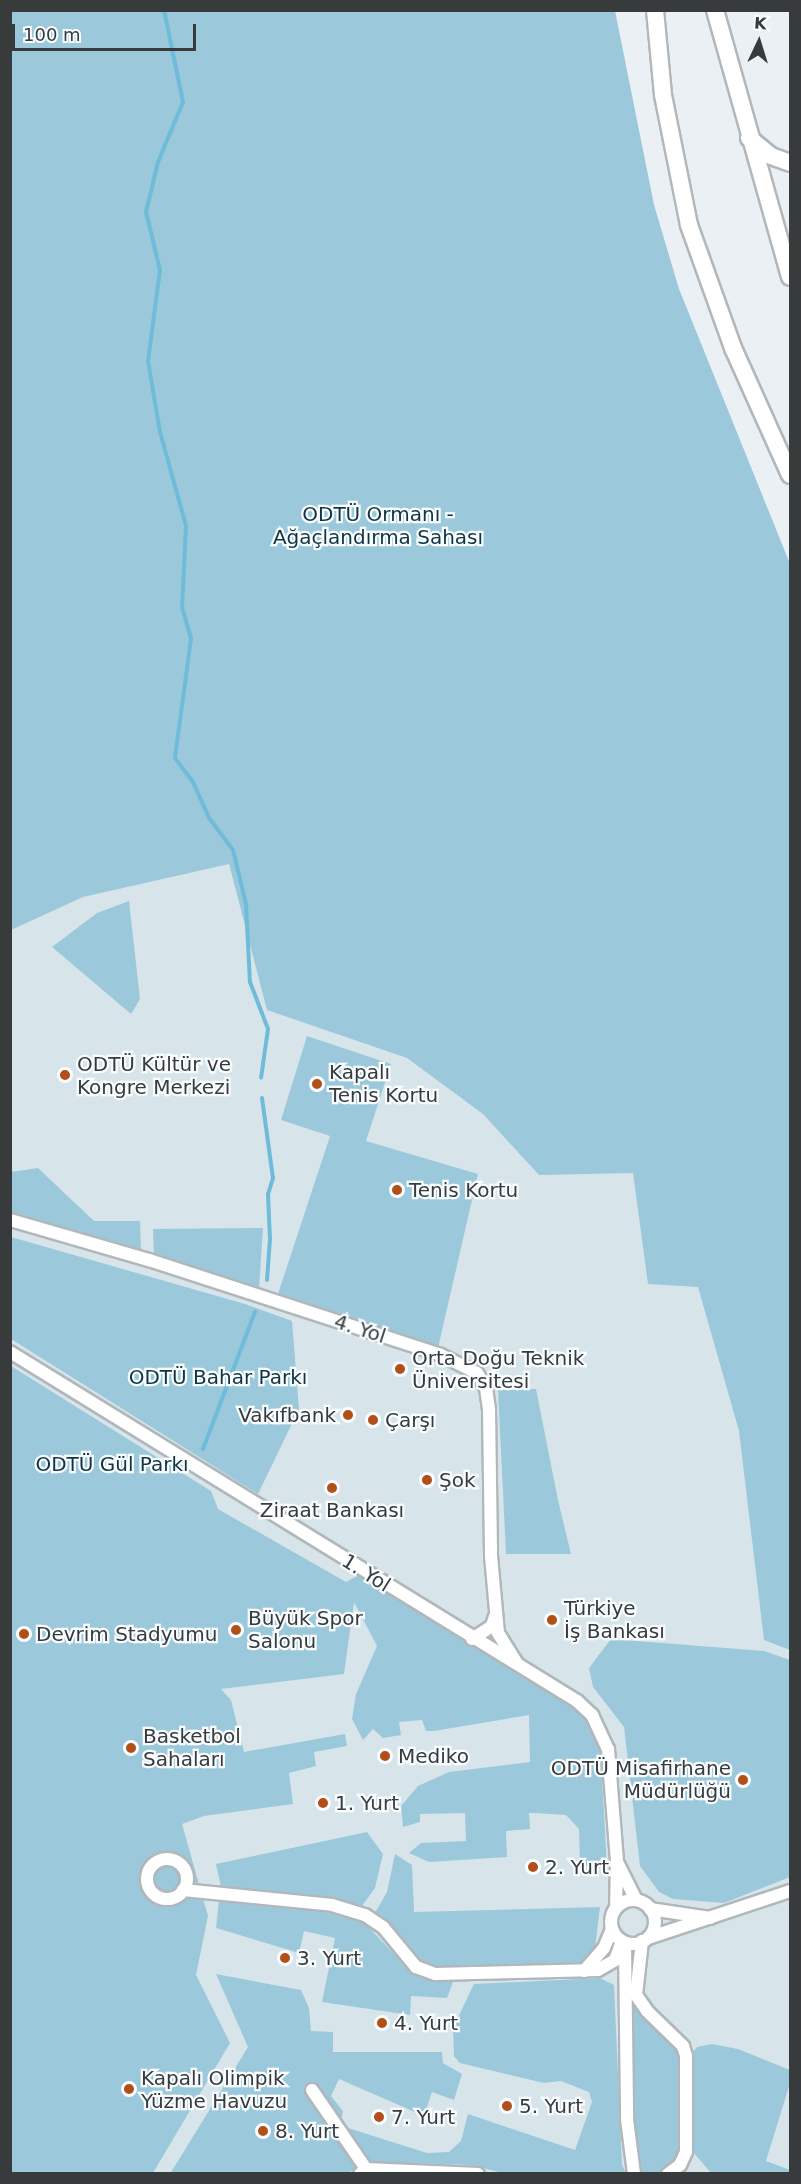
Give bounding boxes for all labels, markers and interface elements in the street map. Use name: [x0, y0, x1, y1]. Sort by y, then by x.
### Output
scale bar: [15, 12, 200, 50]
north arrow: [729, 12, 789, 72]
text: K: [753, 14, 767, 33]
text: 100 m: [23, 24, 81, 45]
park label: ODTÜ Ormanı - Ağaçlandırma Sahası: [273, 502, 483, 549]
place label: ODTÜ Kültür ve Kongre Merkezi: [77, 1052, 231, 1099]
place label: Kapalı Tenis Kortu: [329, 1060, 438, 1107]
marker: ODTÜ Kültür ve Kongre Merkezi: [58, 1068, 72, 1082]
marker: Kapalı Tenis Kortu: [310, 1077, 324, 1091]
place label: Tenis Kortu: [409, 1178, 518, 1202]
marker: Tenis Kortu: [390, 1183, 404, 1197]
street label: 4. Yol: [331, 1309, 389, 1349]
place label: Orta Doğu Teknik Üniversitesi: [412, 1346, 584, 1393]
marker: Orta Doğu Teknik Üniversitesi: [393, 1362, 407, 1376]
park label: ODTÜ Bahar Parkı: [129, 1365, 307, 1389]
place label: Vakıfbank: [238, 1403, 336, 1427]
marker: Vakıfbank: [341, 1408, 355, 1422]
place label: Çarşı: [385, 1408, 435, 1432]
marker: Çarşı: [366, 1413, 380, 1427]
park label: ODTÜ Gül Parkı: [35, 1452, 189, 1476]
place label: Şok: [439, 1468, 476, 1492]
marker: Şok: [420, 1473, 434, 1487]
marker: Ziraat Bankası: [325, 1481, 339, 1495]
place label: Ziraat Bankası: [260, 1498, 404, 1522]
street label: 1. Yol: [337, 1549, 395, 1597]
place label: Türkiye İş Bankası: [564, 1596, 665, 1643]
place label: Büyük Spor Salonu: [248, 1606, 363, 1653]
marker: Türkiye İş Bankası: [545, 1613, 559, 1627]
place label: Devrim Stadyumu: [36, 1622, 217, 1646]
marker: Büyük Spor Salonu: [229, 1623, 243, 1637]
marker: Devrim Stadyumu: [17, 1627, 31, 1641]
place label: Basketbol Sahaları: [143, 1724, 241, 1771]
marker: Basketbol Sahaları: [124, 1741, 138, 1755]
place label: Mediko: [398, 1744, 469, 1768]
marker: Mediko: [376, 1747, 394, 1765]
place label: ODTÜ Misafirhane Müdürlüğü: [551, 1756, 731, 1803]
marker: ODTÜ Misafirhane Müdürlüğü: [736, 1773, 750, 1787]
place label: 1. Yurt: [335, 1791, 399, 1815]
marker: 1. Yurt: [316, 1796, 330, 1810]
place label: 2. Yurt: [545, 1855, 609, 1879]
marker: 2. Yurt: [526, 1860, 540, 1874]
place label: 3. Yurt: [297, 1946, 361, 1970]
marker: 3. Yurt: [278, 1951, 292, 1965]
place label: 4. Yurt: [394, 2011, 458, 2035]
marker: 4. Yurt: [375, 2016, 389, 2030]
place label: Kapalı Olimpik Yüzme Havuzu: [141, 2066, 287, 2113]
marker: Kapalı Olimpik Yüzme Havuzu: [122, 2082, 136, 2096]
place label: 5. Yurt: [519, 2094, 583, 2118]
marker: 5. Yurt: [500, 2099, 514, 2113]
place label: 7. Yurt: [391, 2105, 455, 2129]
marker: 7. Yurt: [372, 2110, 386, 2124]
place label: 8. Yurt: [275, 2119, 339, 2143]
marker: 8. Yurt: [256, 2124, 270, 2138]

